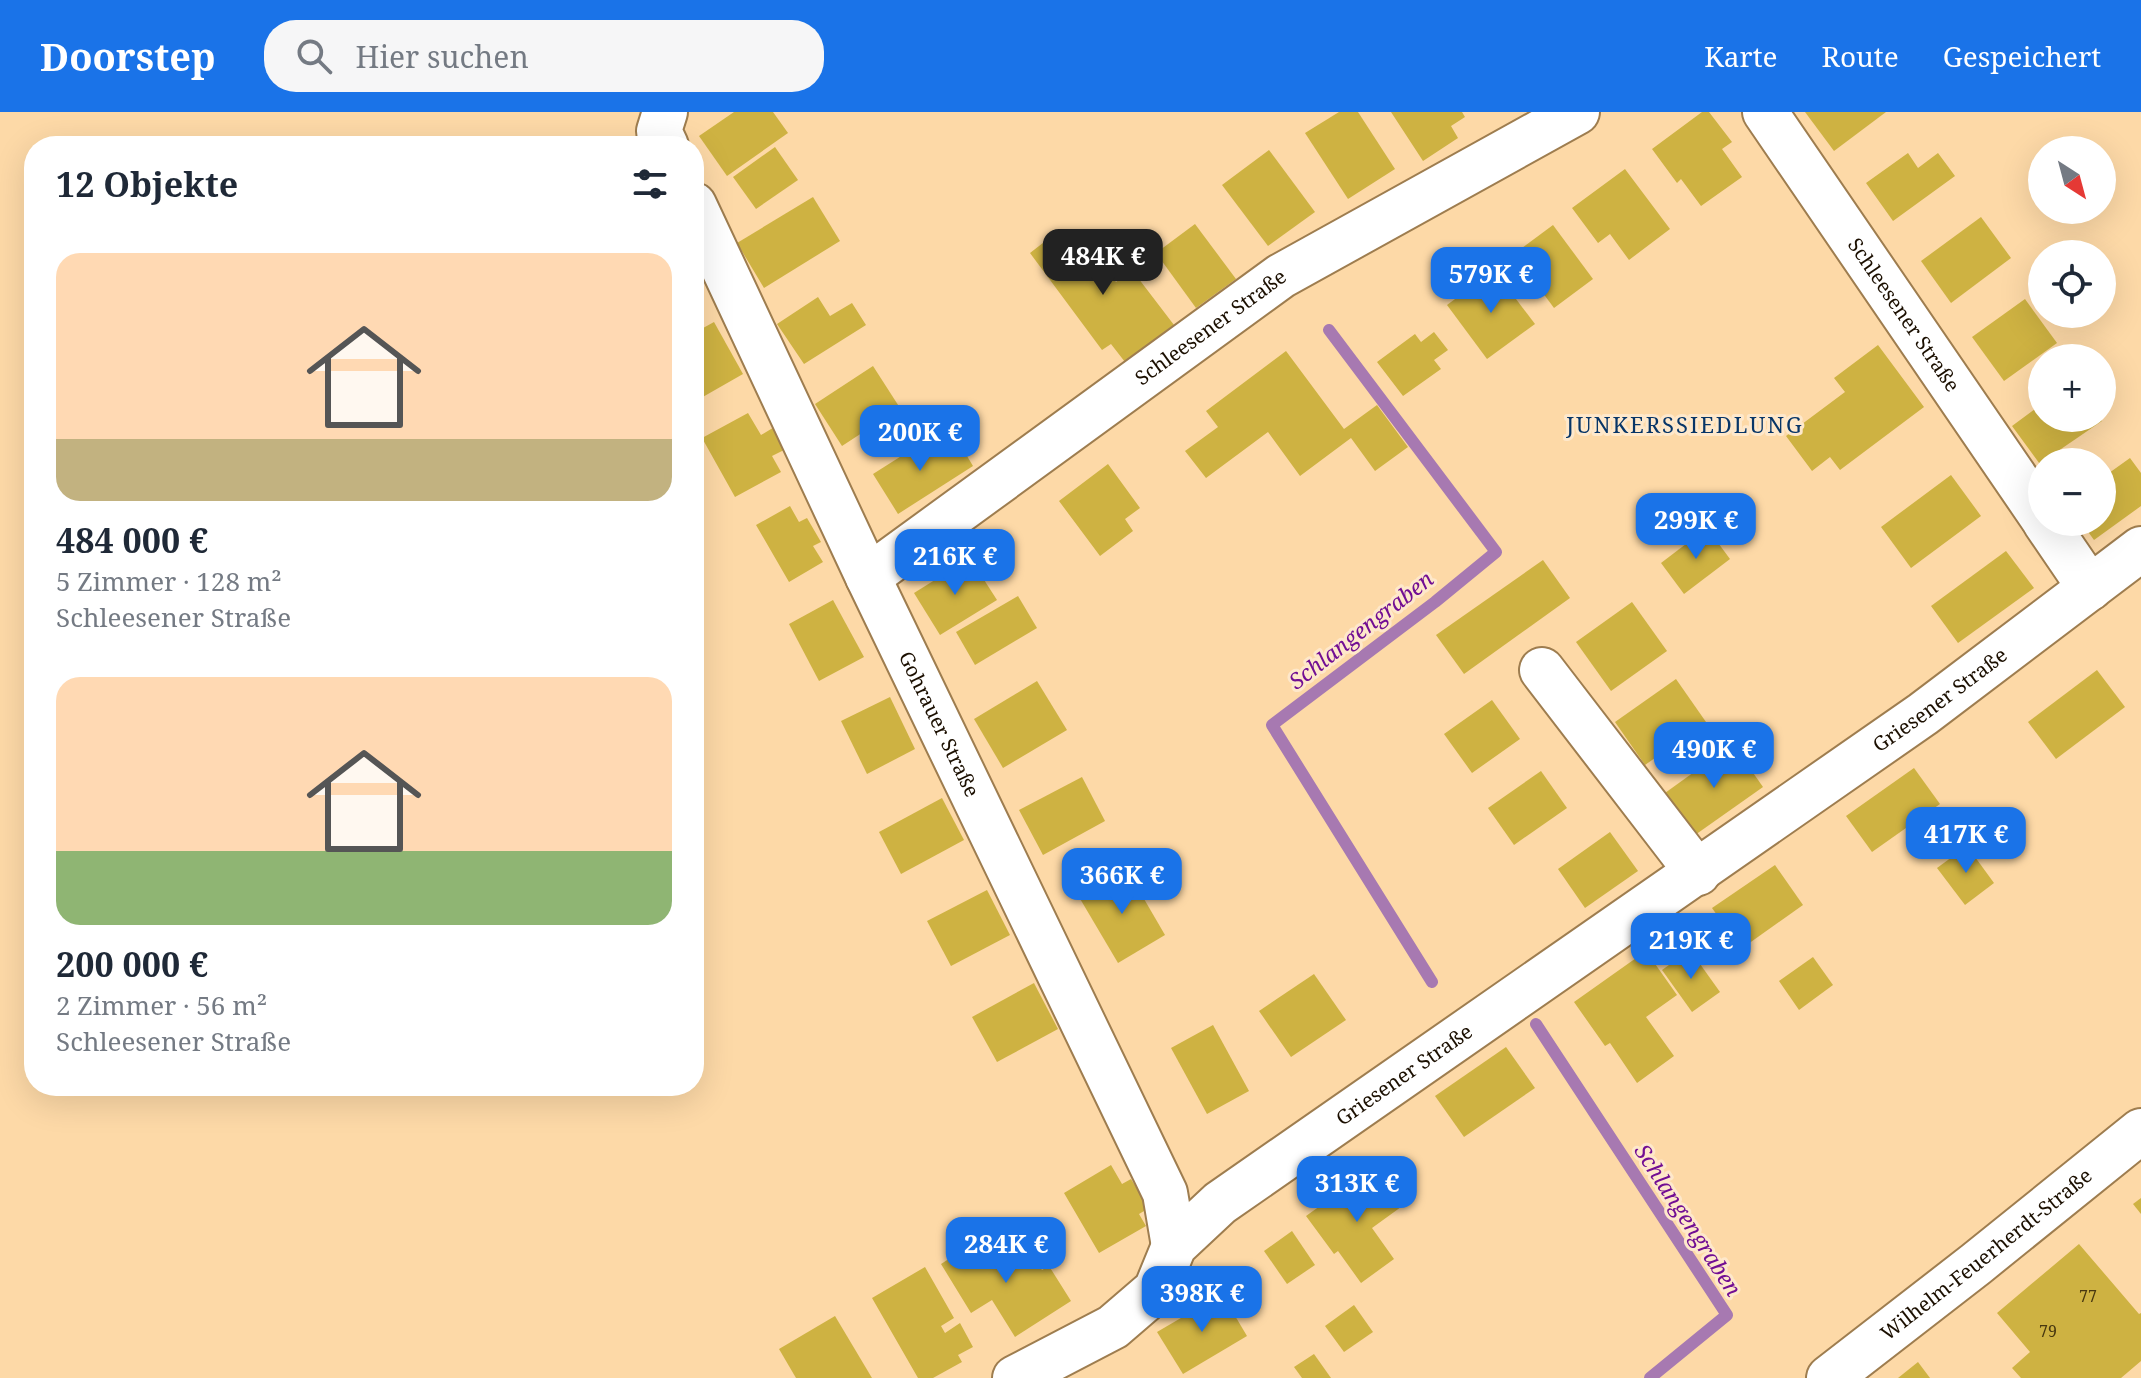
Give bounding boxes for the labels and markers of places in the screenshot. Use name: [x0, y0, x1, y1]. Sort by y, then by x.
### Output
pin: 484K €: [1038, 229, 1168, 297]
pin: 579K €: [1426, 247, 1556, 315]
pin: 200K €: [855, 405, 985, 473]
pin: 299K €: [1631, 493, 1761, 561]
pin: 216K €: [890, 529, 1020, 597]
pin: 490K €: [1649, 722, 1779, 790]
pin: 417K €: [1901, 807, 2031, 875]
pin: 366K €: [1057, 848, 1187, 916]
pin: 219K €: [1626, 913, 1756, 981]
pin: 313K €: [1292, 1156, 1422, 1224]
pin: 284K €: [941, 1217, 1071, 1285]
pin: 398K €: [1137, 1266, 1267, 1334]

